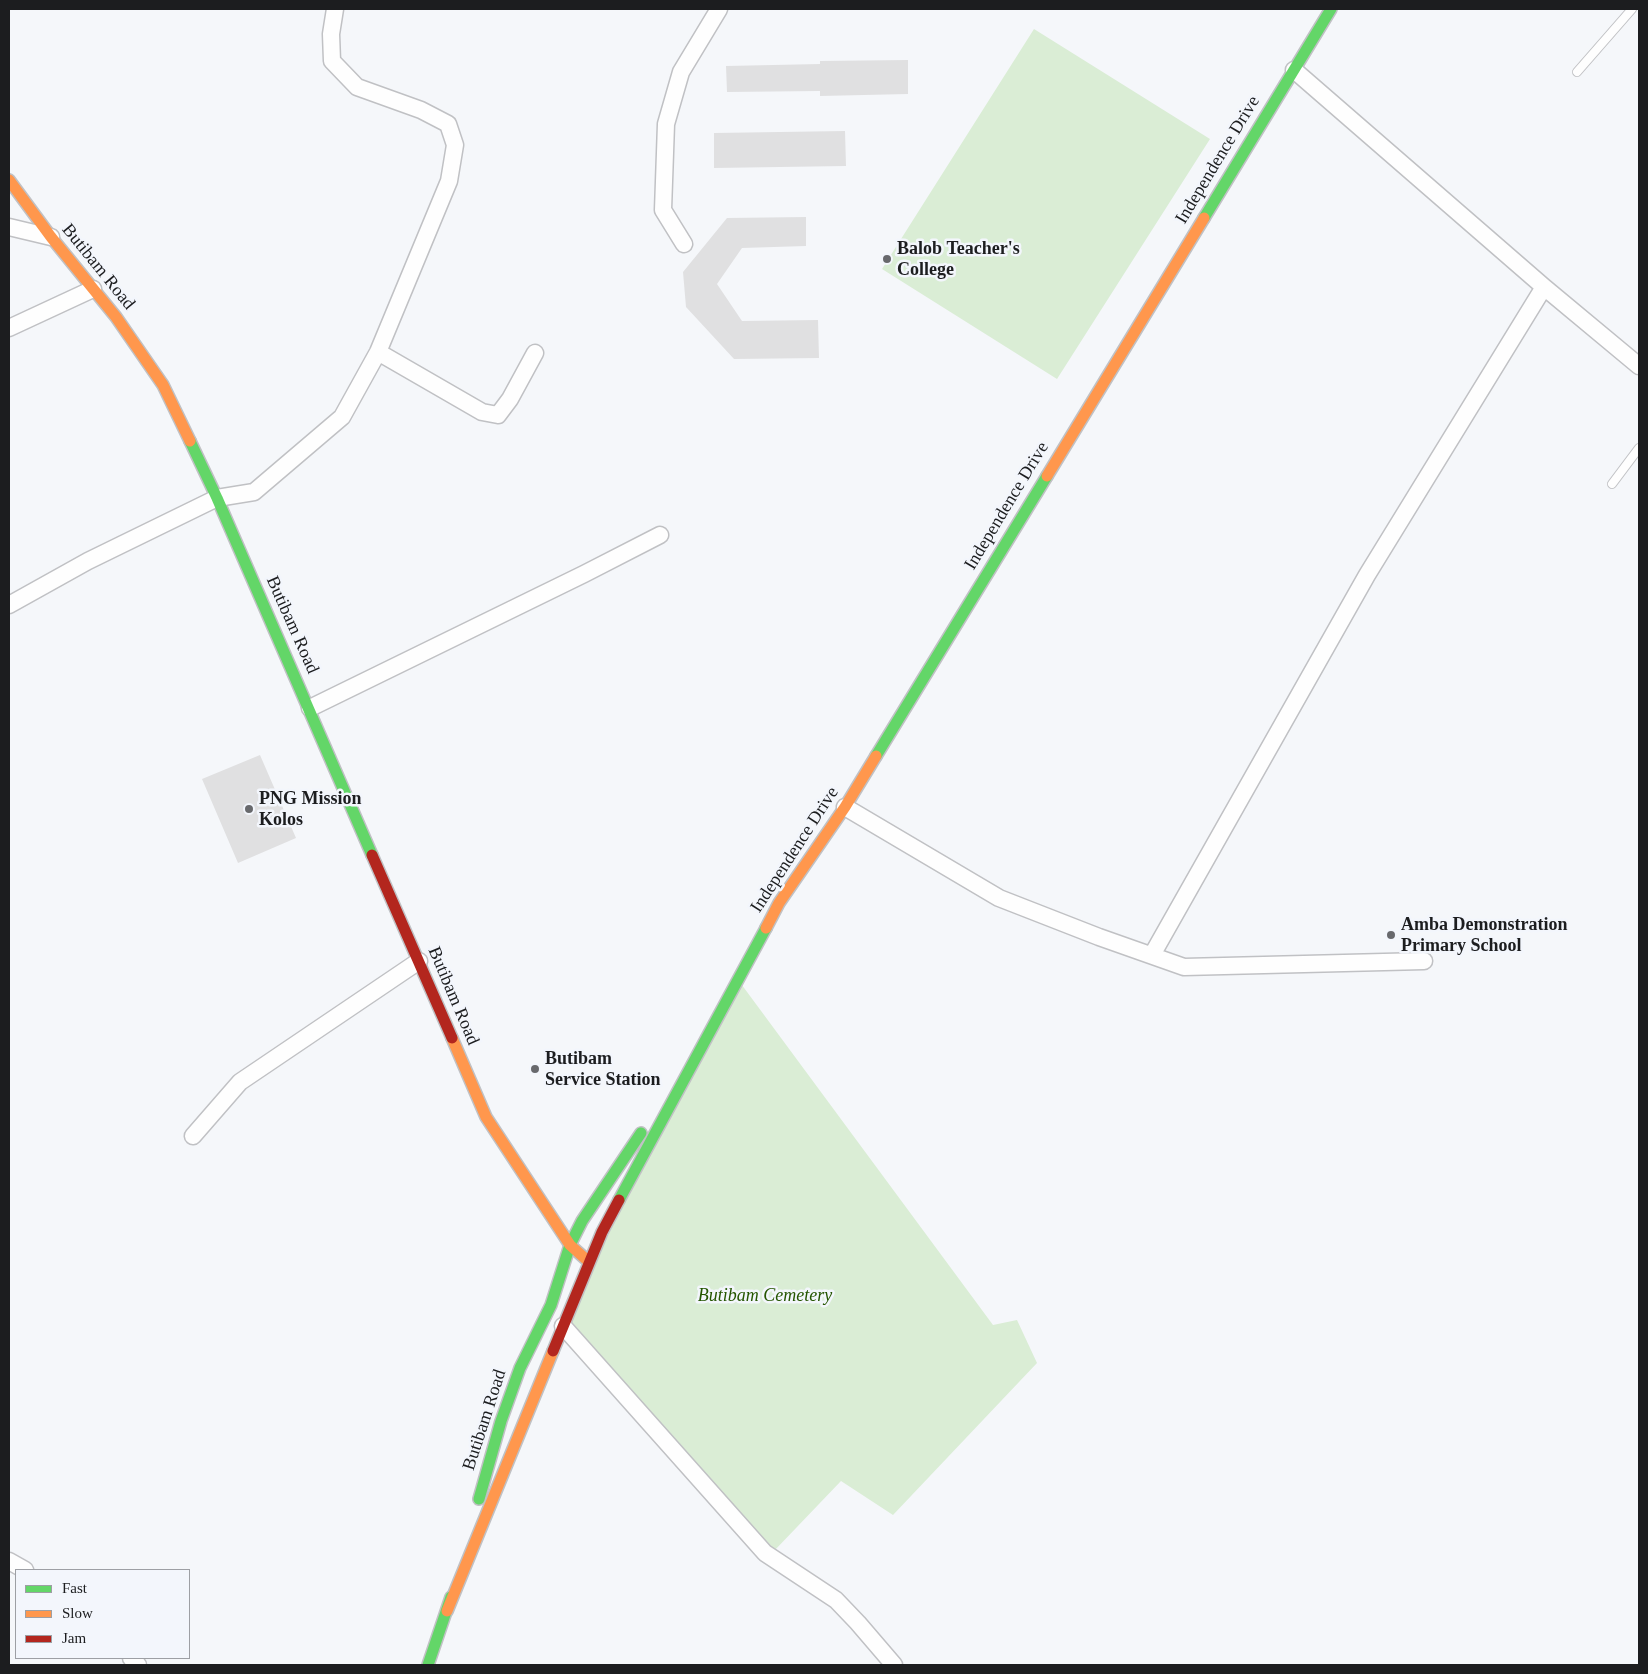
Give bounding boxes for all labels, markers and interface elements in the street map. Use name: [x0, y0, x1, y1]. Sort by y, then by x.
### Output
street label: Independence Drive: [1171, 92, 1265, 228]
street label: Butibam Road: [57, 220, 139, 314]
place label: Balob Teacher's College: [897, 238, 1020, 280]
marker: Balob Teacher's College: [881, 253, 893, 265]
street label: Independence Drive: [960, 438, 1054, 574]
street label: Butibam Road: [261, 573, 323, 677]
street label: Independence Drive: [746, 783, 844, 917]
place label: PNG Mission Kolos: [259, 788, 362, 831]
marker: PNG Mission Kolos: [243, 803, 255, 815]
place label: Amba Demonstration Primary School: [1401, 914, 1567, 956]
marker: Amba Demonstration Primary School: [1385, 929, 1397, 941]
street label: Butibam Road: [423, 944, 483, 1048]
place label: Butibam Service Station: [545, 1048, 660, 1090]
marker: Butibam Service Station: [529, 1063, 541, 1075]
park label: Butibam Cemetery: [698, 1285, 832, 1307]
street label: Butibam Road: [459, 1367, 511, 1473]
legend: [15, 1569, 190, 1659]
text: Fast: [62, 1580, 87, 1596]
text: Slow: [62, 1605, 93, 1621]
text: Jam: [62, 1630, 86, 1646]

